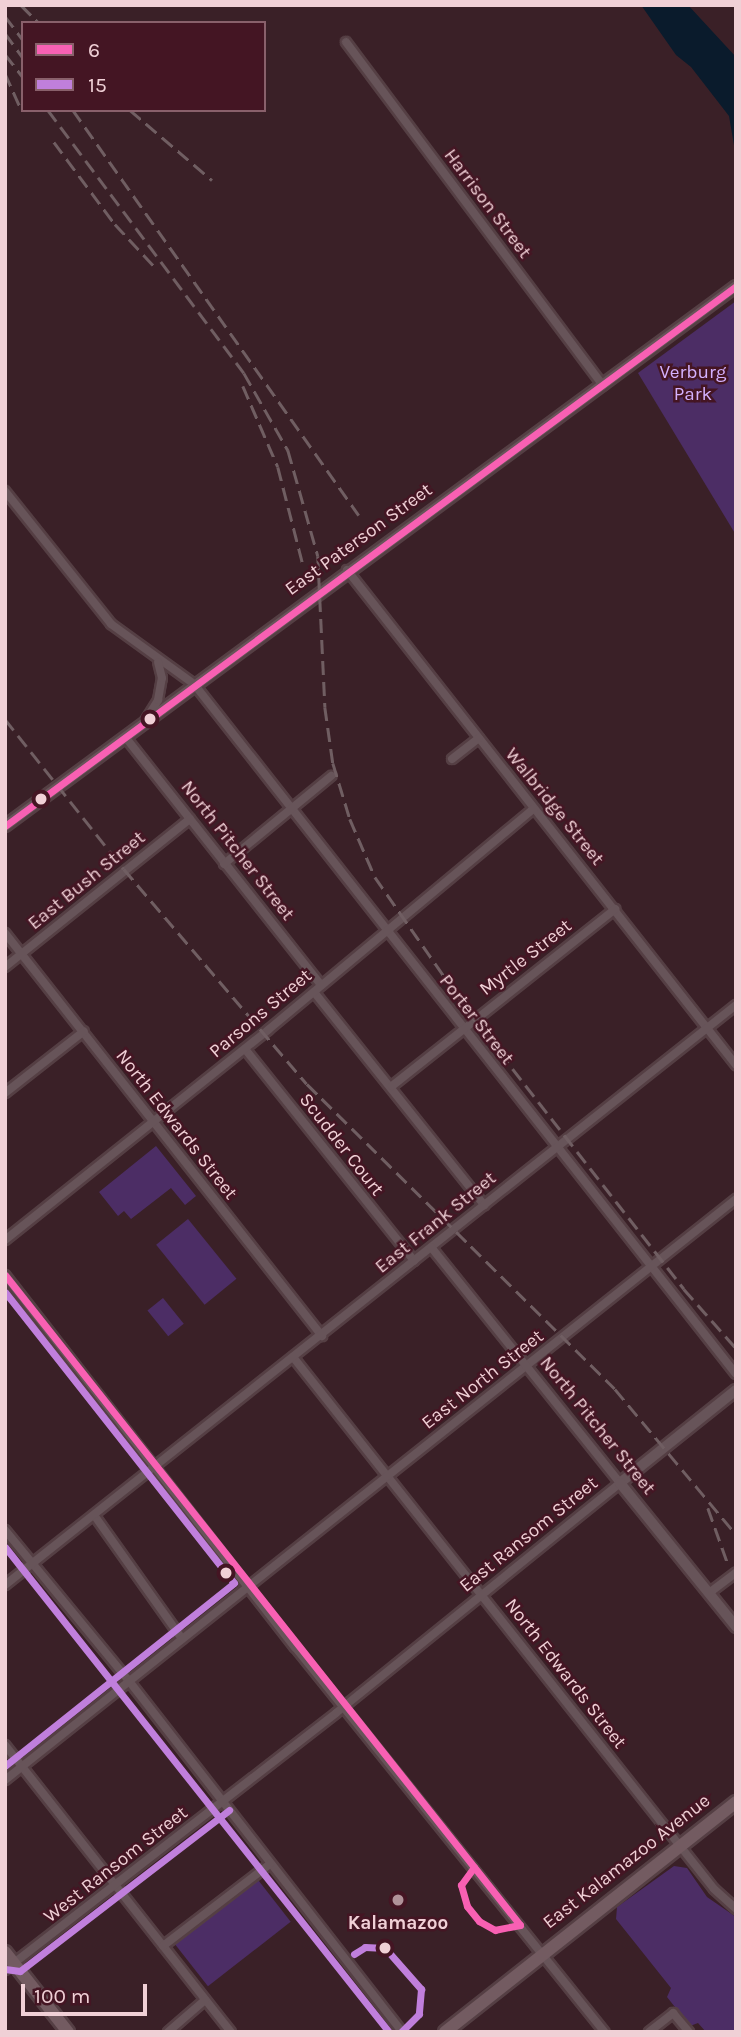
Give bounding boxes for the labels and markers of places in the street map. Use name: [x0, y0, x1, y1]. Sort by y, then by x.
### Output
unlabelled marker: [143, 712, 157, 726]
unlabelled marker: [34, 792, 48, 806]
unlabelled marker: [219, 1566, 233, 1580]
marker: Kalamazoo: [388, 1890, 408, 1910]
place label: Kalamazoo: [348, 1913, 448, 1935]
unlabelled marker: [378, 1941, 392, 1955]

